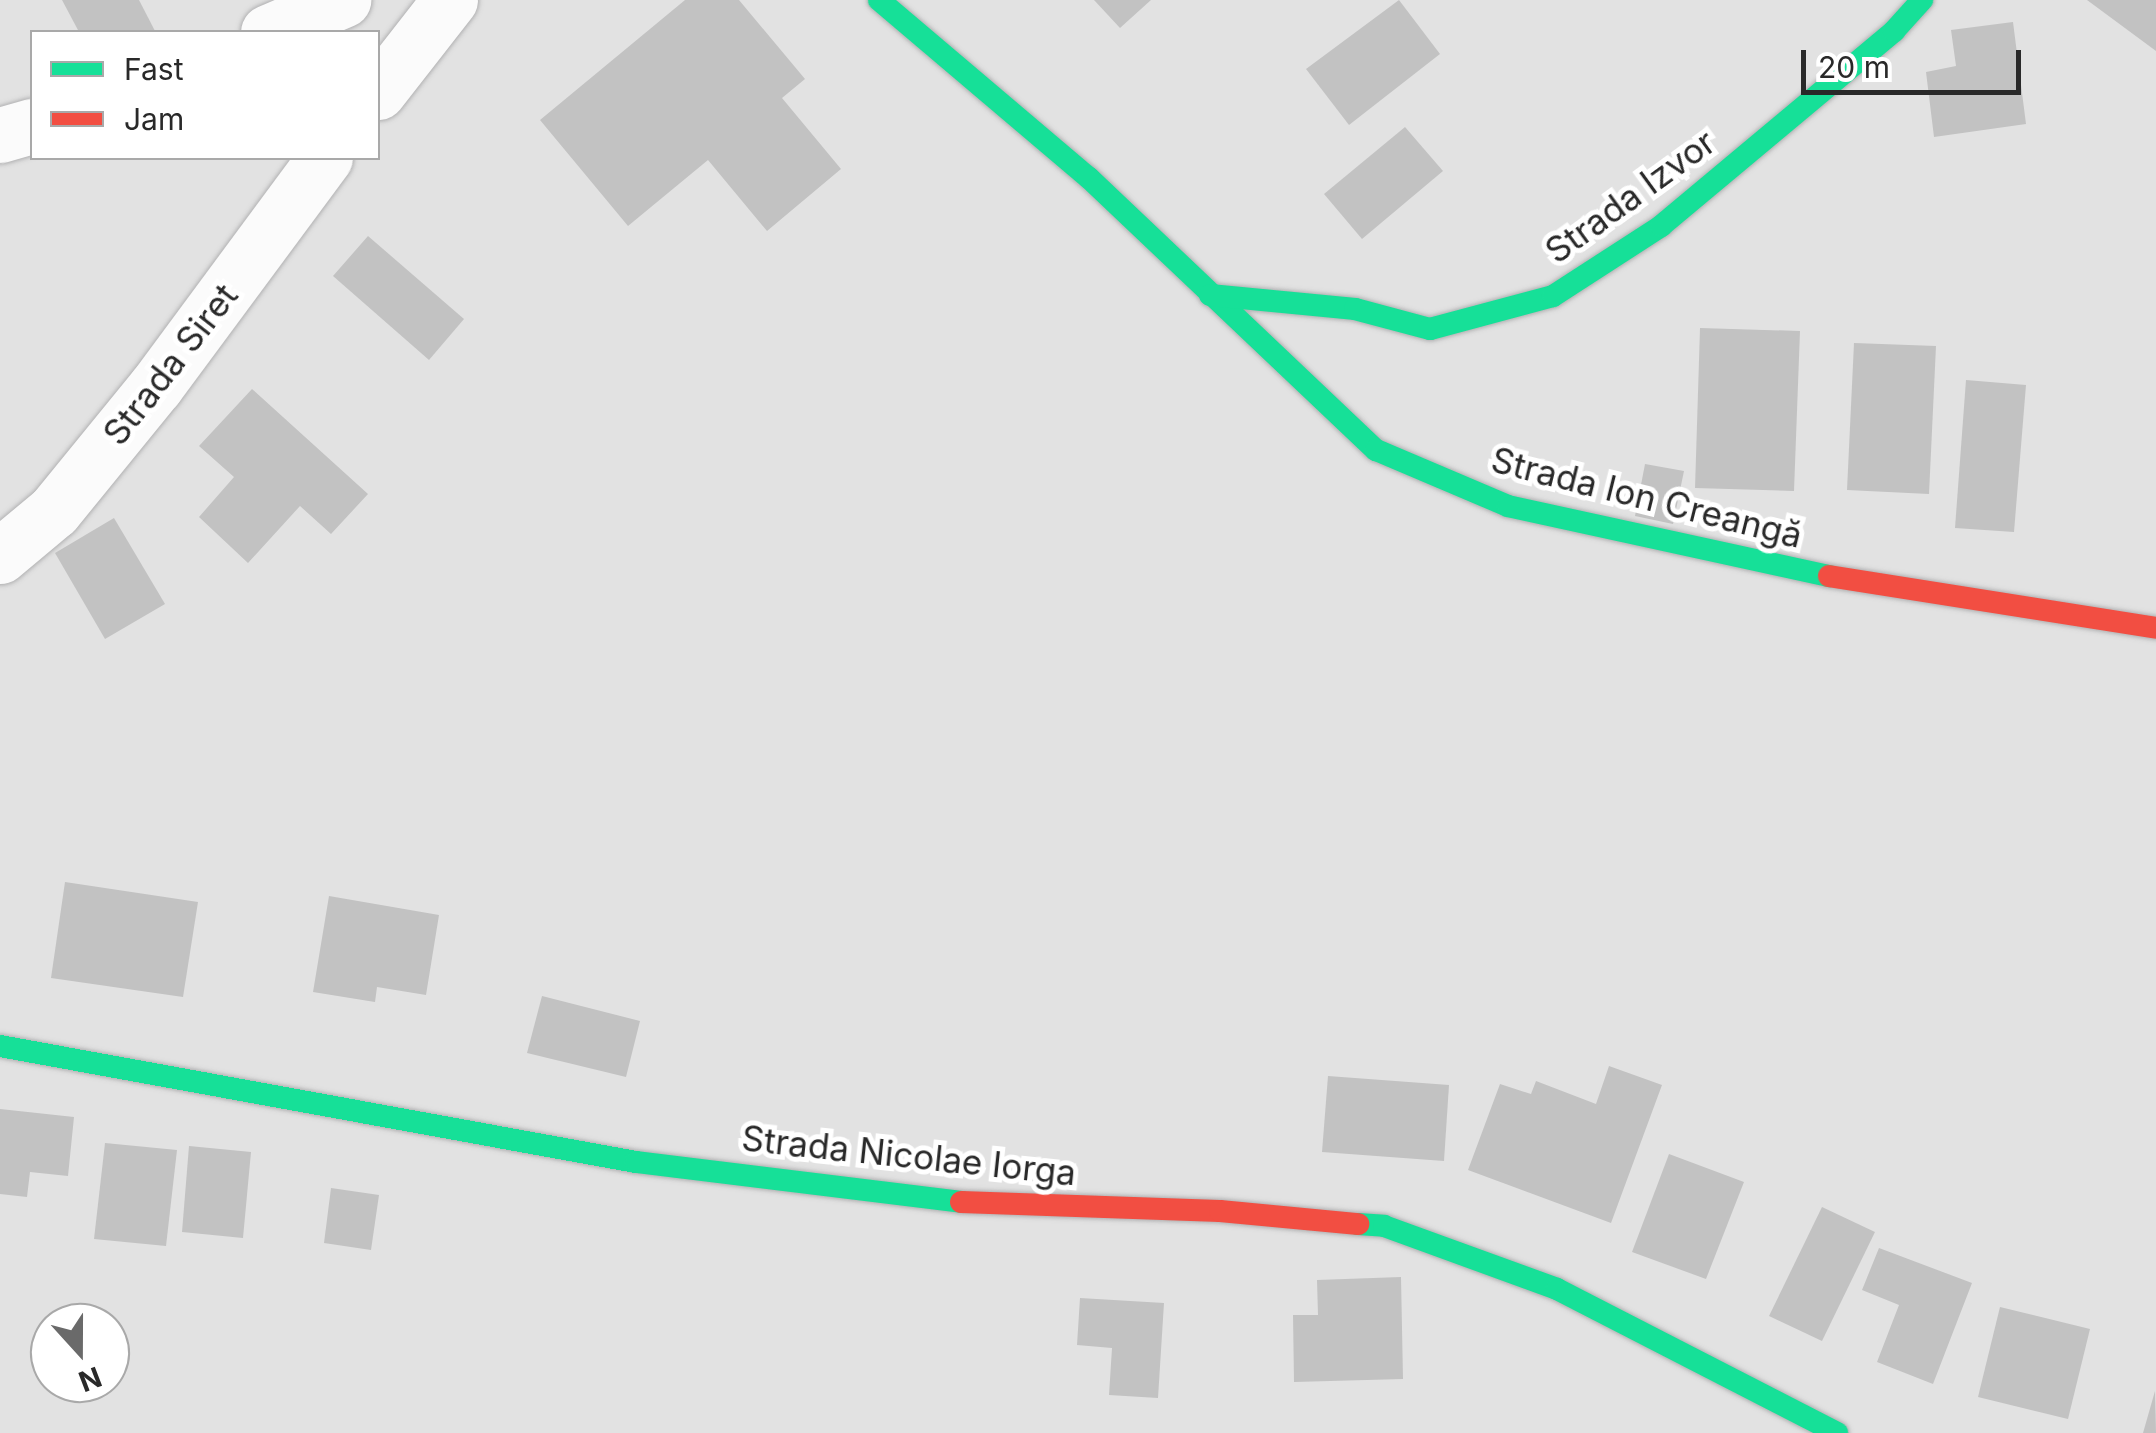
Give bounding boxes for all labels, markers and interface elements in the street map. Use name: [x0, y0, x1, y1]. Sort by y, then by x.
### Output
legend: [30, 30, 380, 160]
scale bar: [1806, 30, 2026, 92]
text: 20 m: [1818, 49, 1890, 85]
text: Fast: [124, 51, 183, 87]
text: Jam: [124, 101, 184, 137]
street label: Strada Izvor: [1537, 120, 1723, 272]
street label: Strada Siret: [94, 275, 246, 453]
street label: Strada Ion Creangă: [1487, 438, 1807, 556]
street label: Strada Nicolae Iorga: [740, 1117, 1078, 1193]
north arrow: [30, 1303, 130, 1403]
text: N: [74, 1359, 106, 1399]

